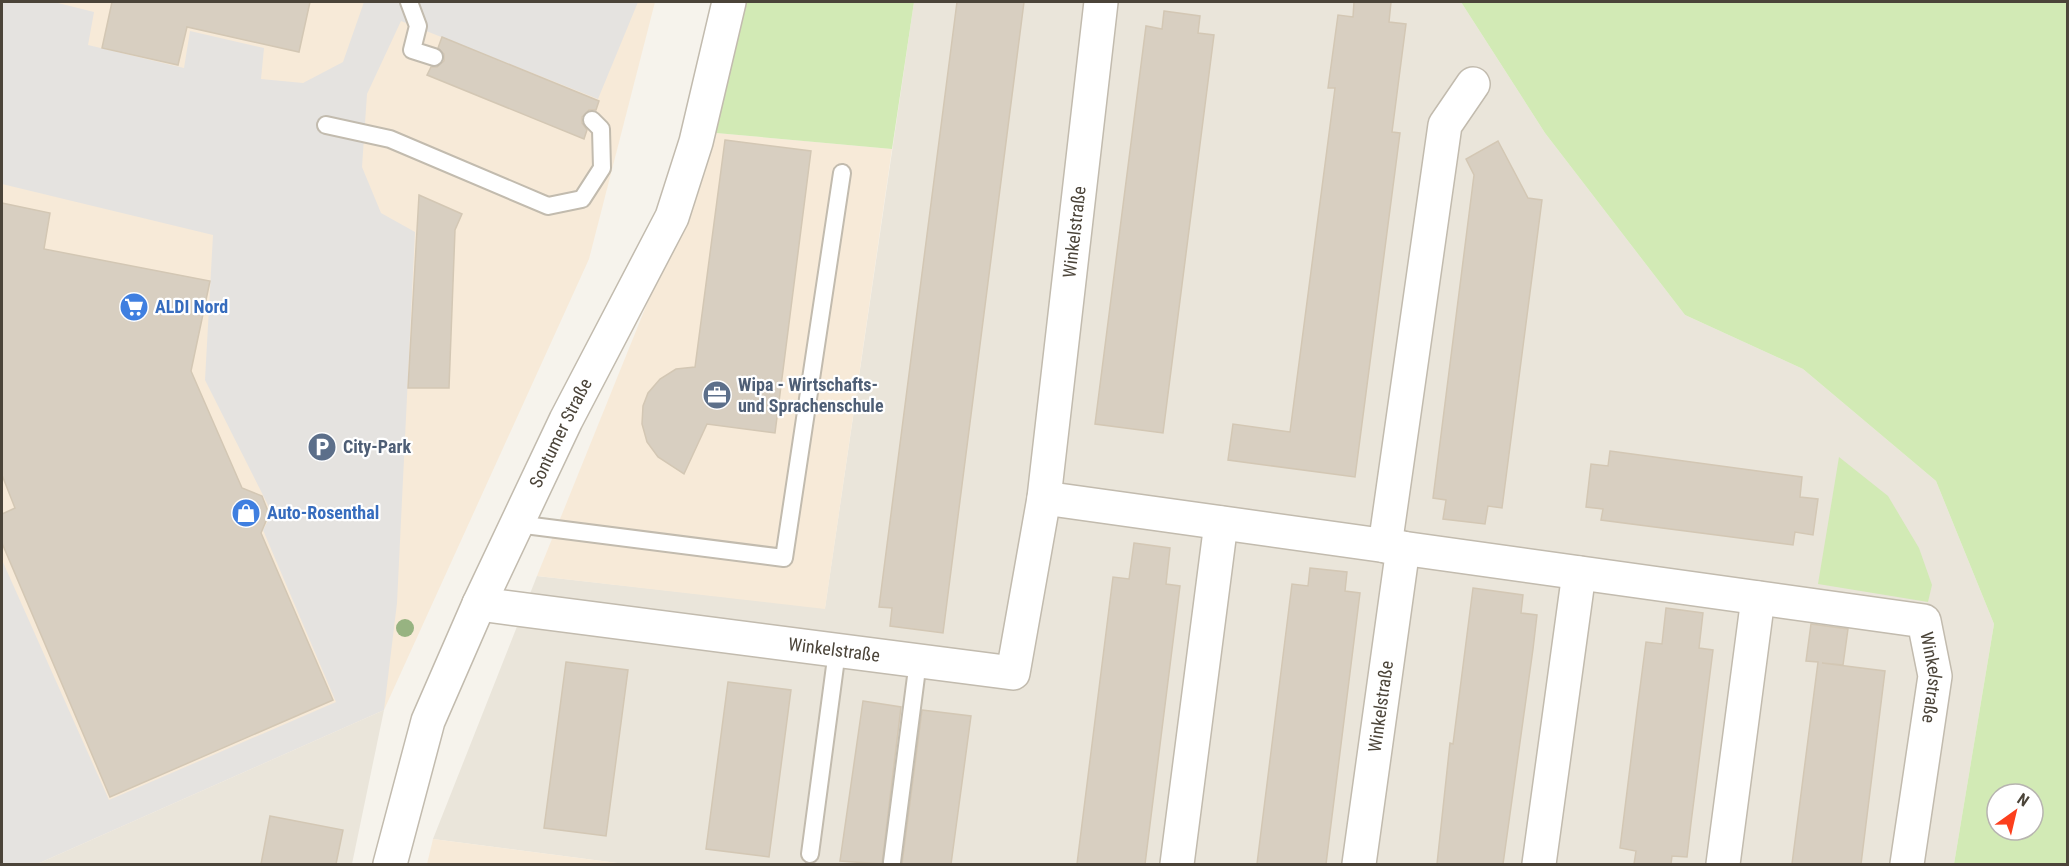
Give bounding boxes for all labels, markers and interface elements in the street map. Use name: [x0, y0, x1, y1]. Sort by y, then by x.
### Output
street label: Winkelstraße: [1058, 185, 1090, 279]
supermarket icon: ALDI Nord: [118, 291, 150, 323]
place label: ALDI Nord: [155, 296, 228, 317]
place label: Wipa - Wirtschafts- und Sprachenschule: [738, 374, 884, 416]
street label: Sontumer Straße: [525, 375, 596, 491]
office icon: Wipa - Wirtschafts- und Sprachenschule: [701, 379, 733, 411]
parking icon: City-Park: [306, 431, 338, 463]
place label: City-Park: [343, 436, 411, 457]
shop icon: Auto-Rosenthal: [230, 497, 262, 529]
place label: Auto-Rosenthal: [267, 502, 379, 523]
street label: Winkelstraße: [1916, 630, 1946, 725]
street label: Winkelstraße: [787, 633, 881, 666]
street label: Winkelstraße: [1364, 659, 1397, 754]
north arrow: [1985, 782, 2045, 842]
text: N: [2014, 789, 2032, 811]

